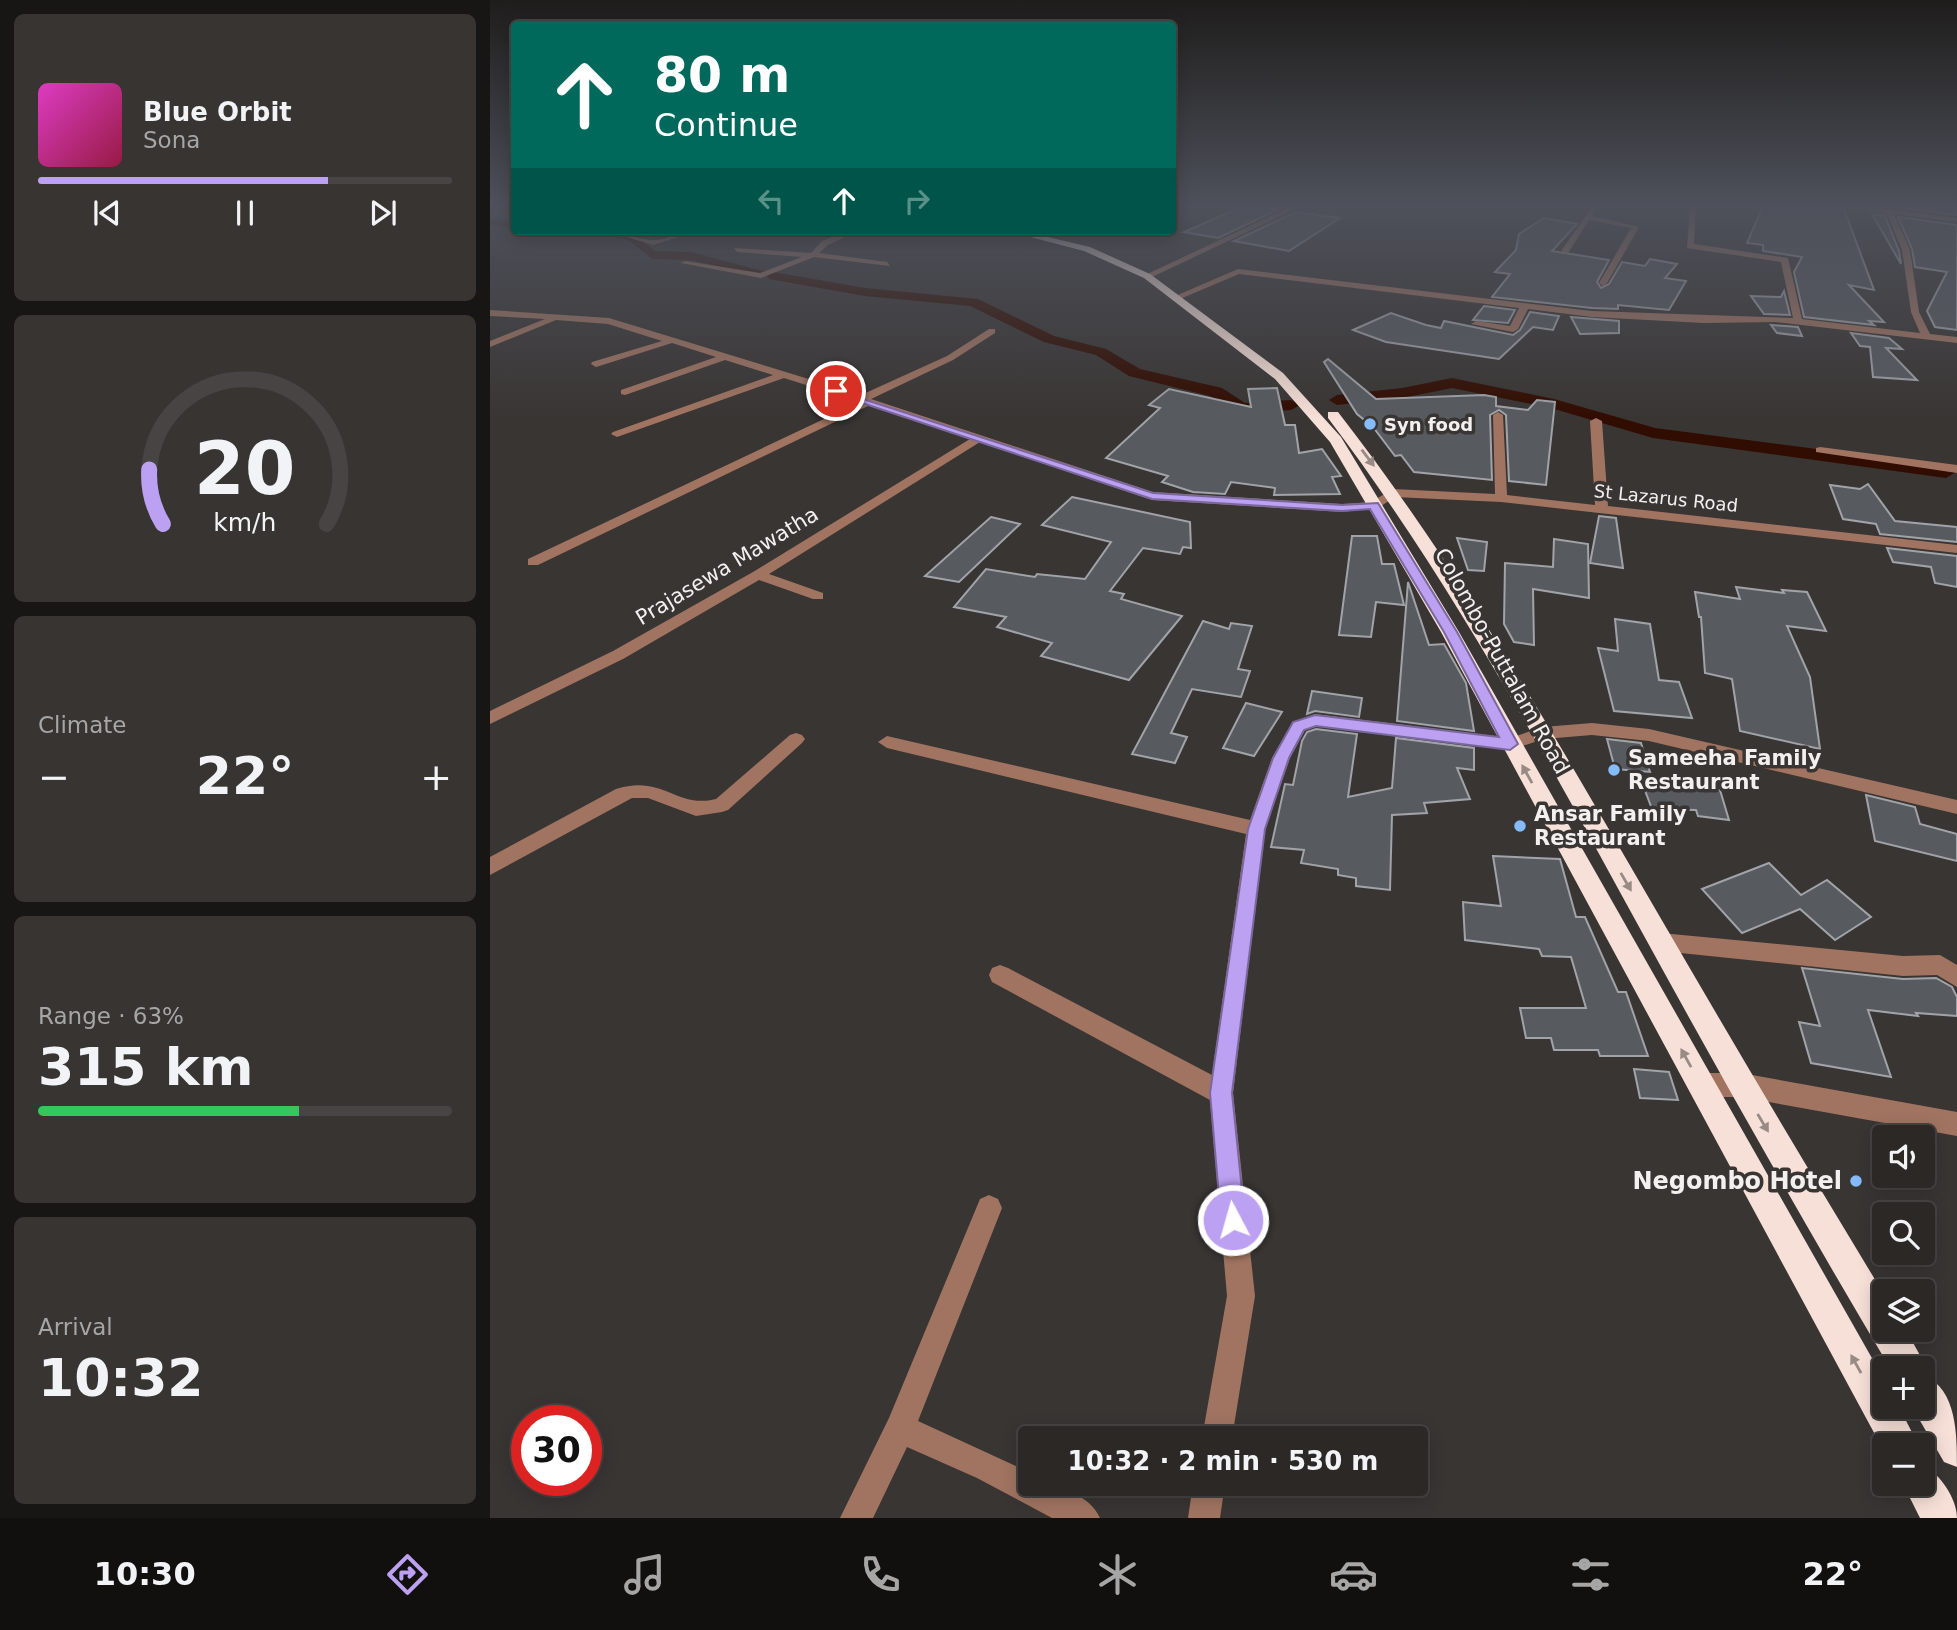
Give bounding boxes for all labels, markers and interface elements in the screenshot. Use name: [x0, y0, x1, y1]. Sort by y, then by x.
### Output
text: 80 m: [654, 47, 790, 104]
icon: ahead: [539, 49, 630, 140]
text: Blue Orbit: [143, 97, 292, 127]
text: Continue: [654, 106, 798, 144]
text: Sona: [143, 127, 200, 153]
icon: left: [752, 182, 790, 220]
icon: ahead: [825, 182, 863, 220]
icon: right: [898, 182, 936, 220]
icon: previous: [88, 194, 126, 232]
icon: pause: [226, 194, 264, 232]
icon: next: [364, 194, 402, 232]
pin: [806, 361, 866, 421]
icon: arrive: [817, 372, 855, 410]
place label: Syn food: [1384, 414, 1473, 435]
marker: Syn food: [1362, 416, 1378, 432]
text: 20: [194, 427, 296, 512]
one-way arrow: [1360, 449, 1375, 467]
street label: St Lazarus Road: [1593, 480, 1739, 516]
street label: Prajasewa Mawatha: [631, 502, 823, 630]
text: km/h: [213, 508, 277, 537]
street label: Colombo-Puttalam Road: [1430, 544, 1574, 778]
text: Climate: [38, 712, 127, 738]
text: 22°: [196, 746, 294, 806]
place label: Sameeha Family Restaurant: [1628, 746, 1822, 794]
text: −: [38, 755, 70, 799]
text: +: [420, 755, 452, 799]
marker: Sameeha Family Restaurant: [1606, 762, 1622, 778]
one-way arrow: [1521, 764, 1533, 784]
place label: Ansar Family Restaurant: [1534, 802, 1687, 850]
marker: Ansar Family Restaurant: [1512, 818, 1528, 834]
one-way arrow: [1620, 873, 1633, 892]
text: Range · 63%: [38, 1003, 184, 1029]
text: 315 km: [38, 1037, 253, 1097]
one-way arrow: [1680, 1049, 1692, 1068]
one-way arrow: [1757, 1113, 1769, 1132]
map controls: [1872, 1125, 1935, 1496]
button: sound: [1872, 1125, 1935, 1188]
place label: Negombo Hotel: [1632, 1167, 1842, 1195]
marker: Negombo Hotel: [1848, 1173, 1864, 1189]
position arrow: [1196, 1183, 1270, 1257]
button: search: [1872, 1202, 1935, 1265]
button: layers: [1872, 1279, 1935, 1342]
text: Arrival: [38, 1314, 113, 1340]
text: 10:32: [38, 1348, 204, 1408]
one-way arrow: [1850, 1355, 1862, 1374]
button: +: [1872, 1356, 1935, 1419]
speed limit sign: 30: [511, 1405, 602, 1496]
button: −: [1872, 1433, 1935, 1496]
text: 10:32 · 2 min · 530 m: [1068, 1446, 1378, 1476]
icon: directions: [383, 1550, 432, 1599]
icon: music: [620, 1550, 669, 1599]
icon: phone: [856, 1550, 905, 1599]
icon: climate: [1093, 1550, 1142, 1599]
icon: car: [1329, 1550, 1378, 1599]
icon: filters: [1566, 1550, 1615, 1599]
text: 10:30: [94, 1555, 196, 1593]
text: 22°: [1803, 1555, 1863, 1593]

